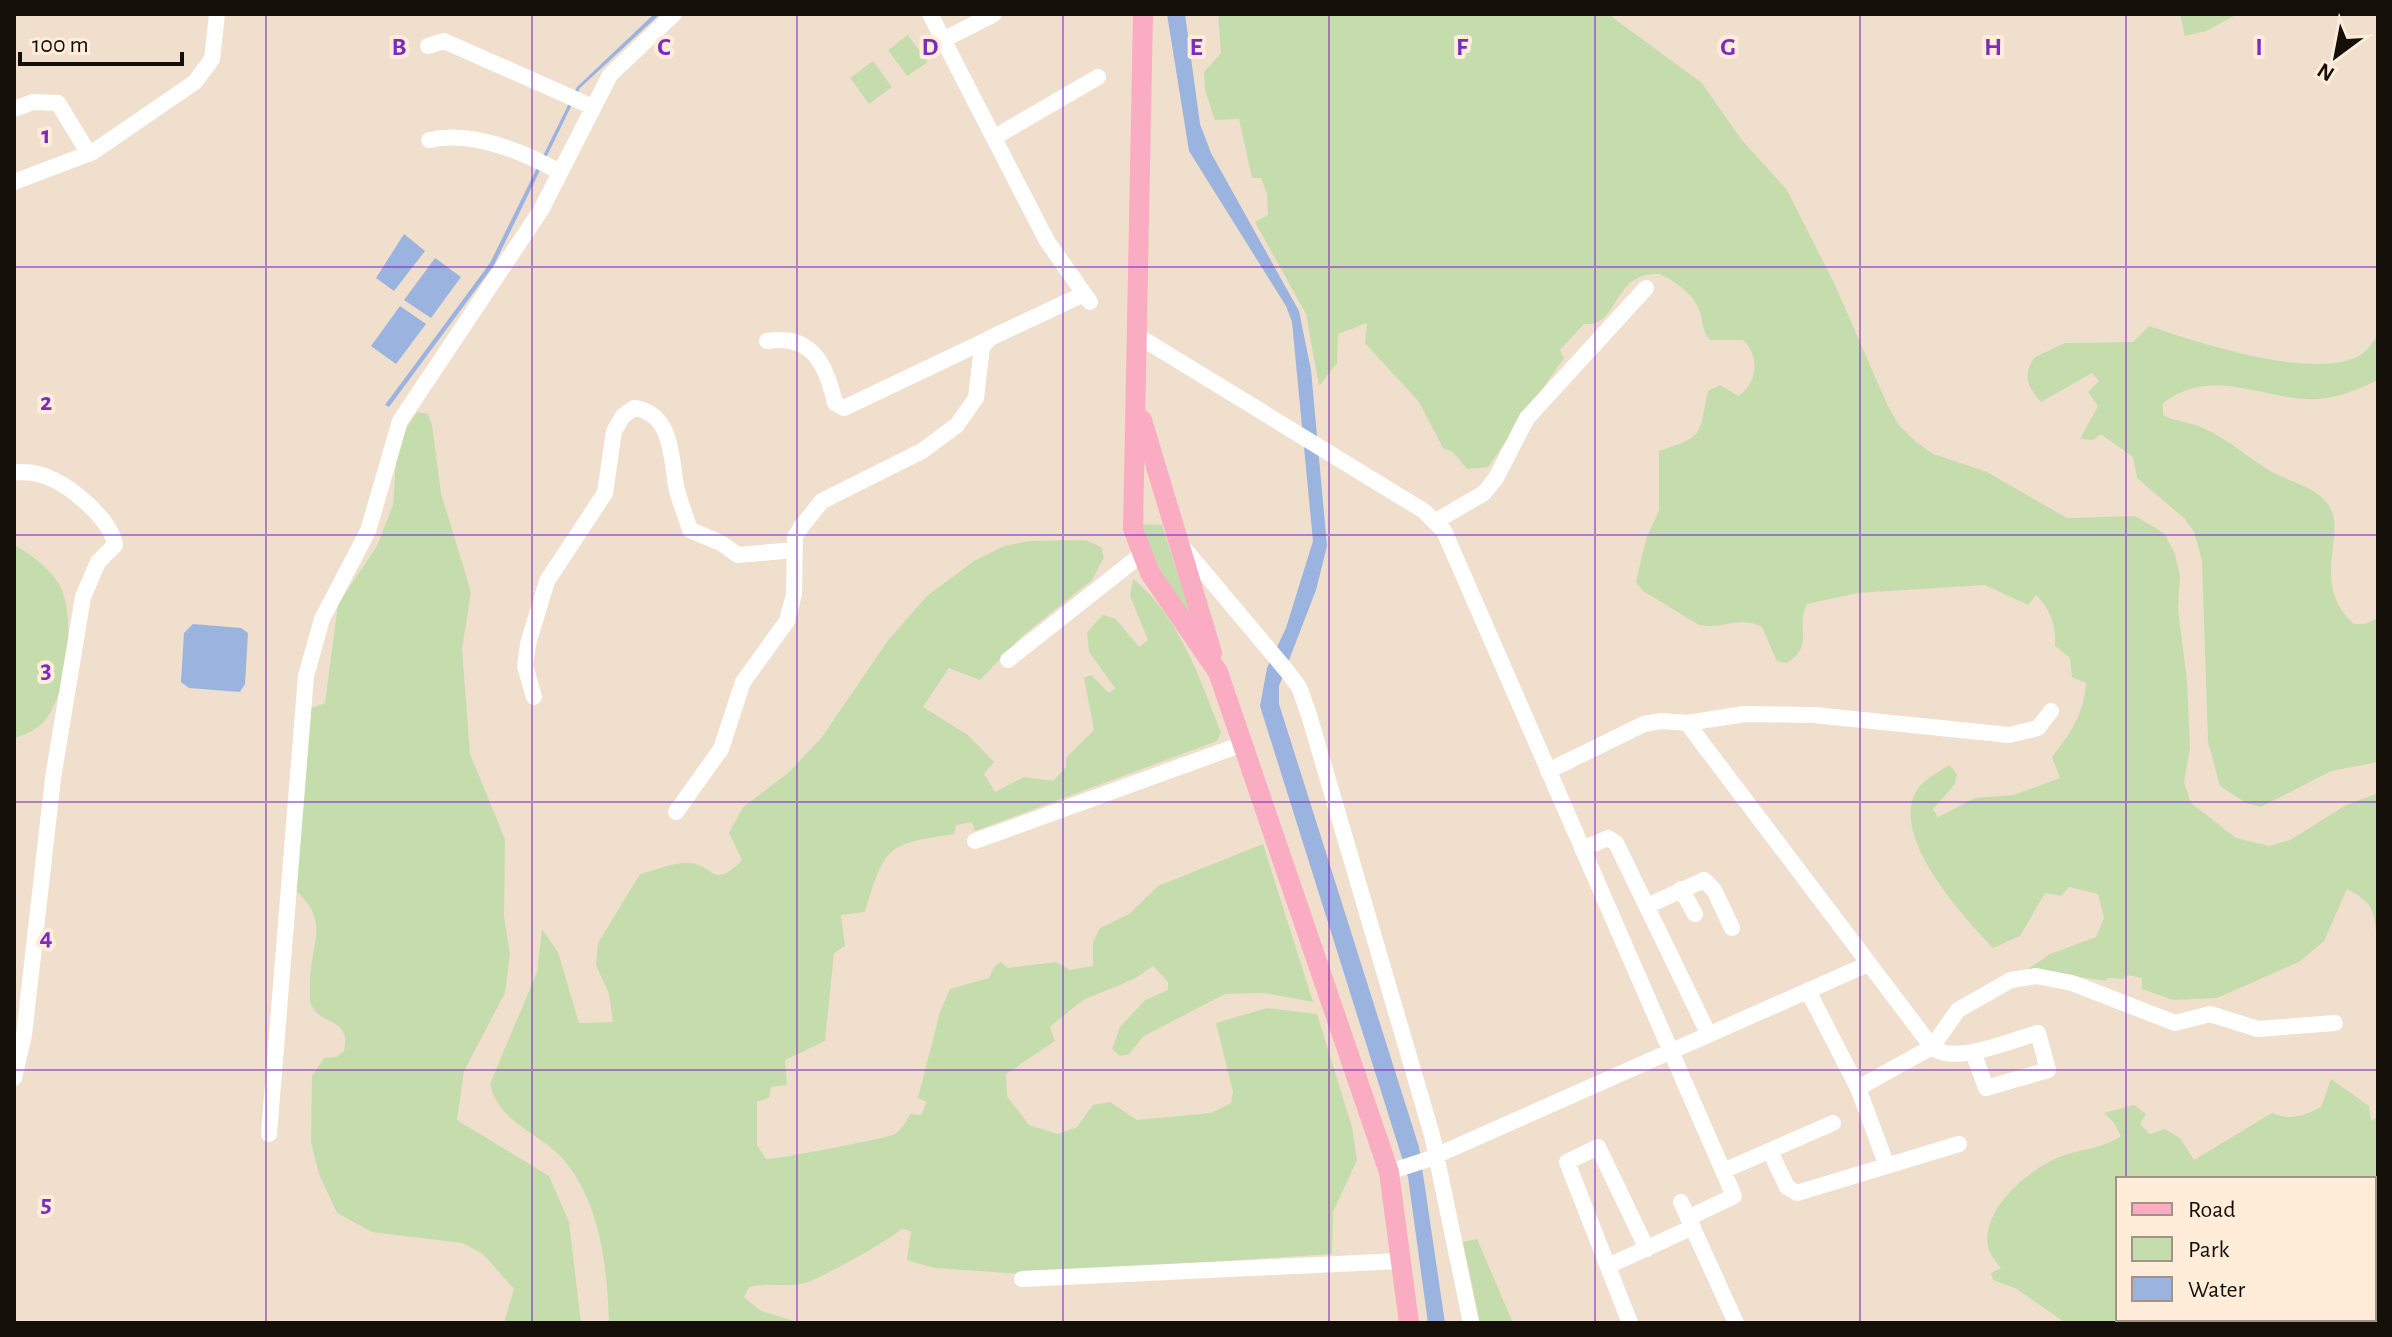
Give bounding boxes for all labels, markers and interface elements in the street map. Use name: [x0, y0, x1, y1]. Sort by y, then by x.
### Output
scale bar: [20, 16, 182, 66]
north arrow: [2296, 16, 2376, 96]
text: 100 m: [32, 33, 89, 57]
text: B: [391, 34, 407, 60]
text: C: [657, 34, 671, 60]
text: D: [921, 34, 939, 60]
text: E: [1189, 34, 1203, 60]
text: F: [1456, 34, 1469, 60]
text: G: [1720, 34, 1736, 60]
text: H: [1984, 34, 2002, 60]
text: I: [2255, 34, 2263, 60]
text: N: [2314, 59, 2338, 85]
text: 1: [41, 122, 51, 148]
text: 2: [40, 389, 52, 415]
text: 3: [40, 657, 52, 683]
text: 4: [39, 924, 53, 950]
legend: [2116, 1177, 2376, 1321]
text: 5: [40, 1191, 52, 1217]
text: Road: [2188, 1198, 2236, 1222]
text: Park: [2188, 1238, 2229, 1262]
text: Water: [2188, 1278, 2246, 1302]

